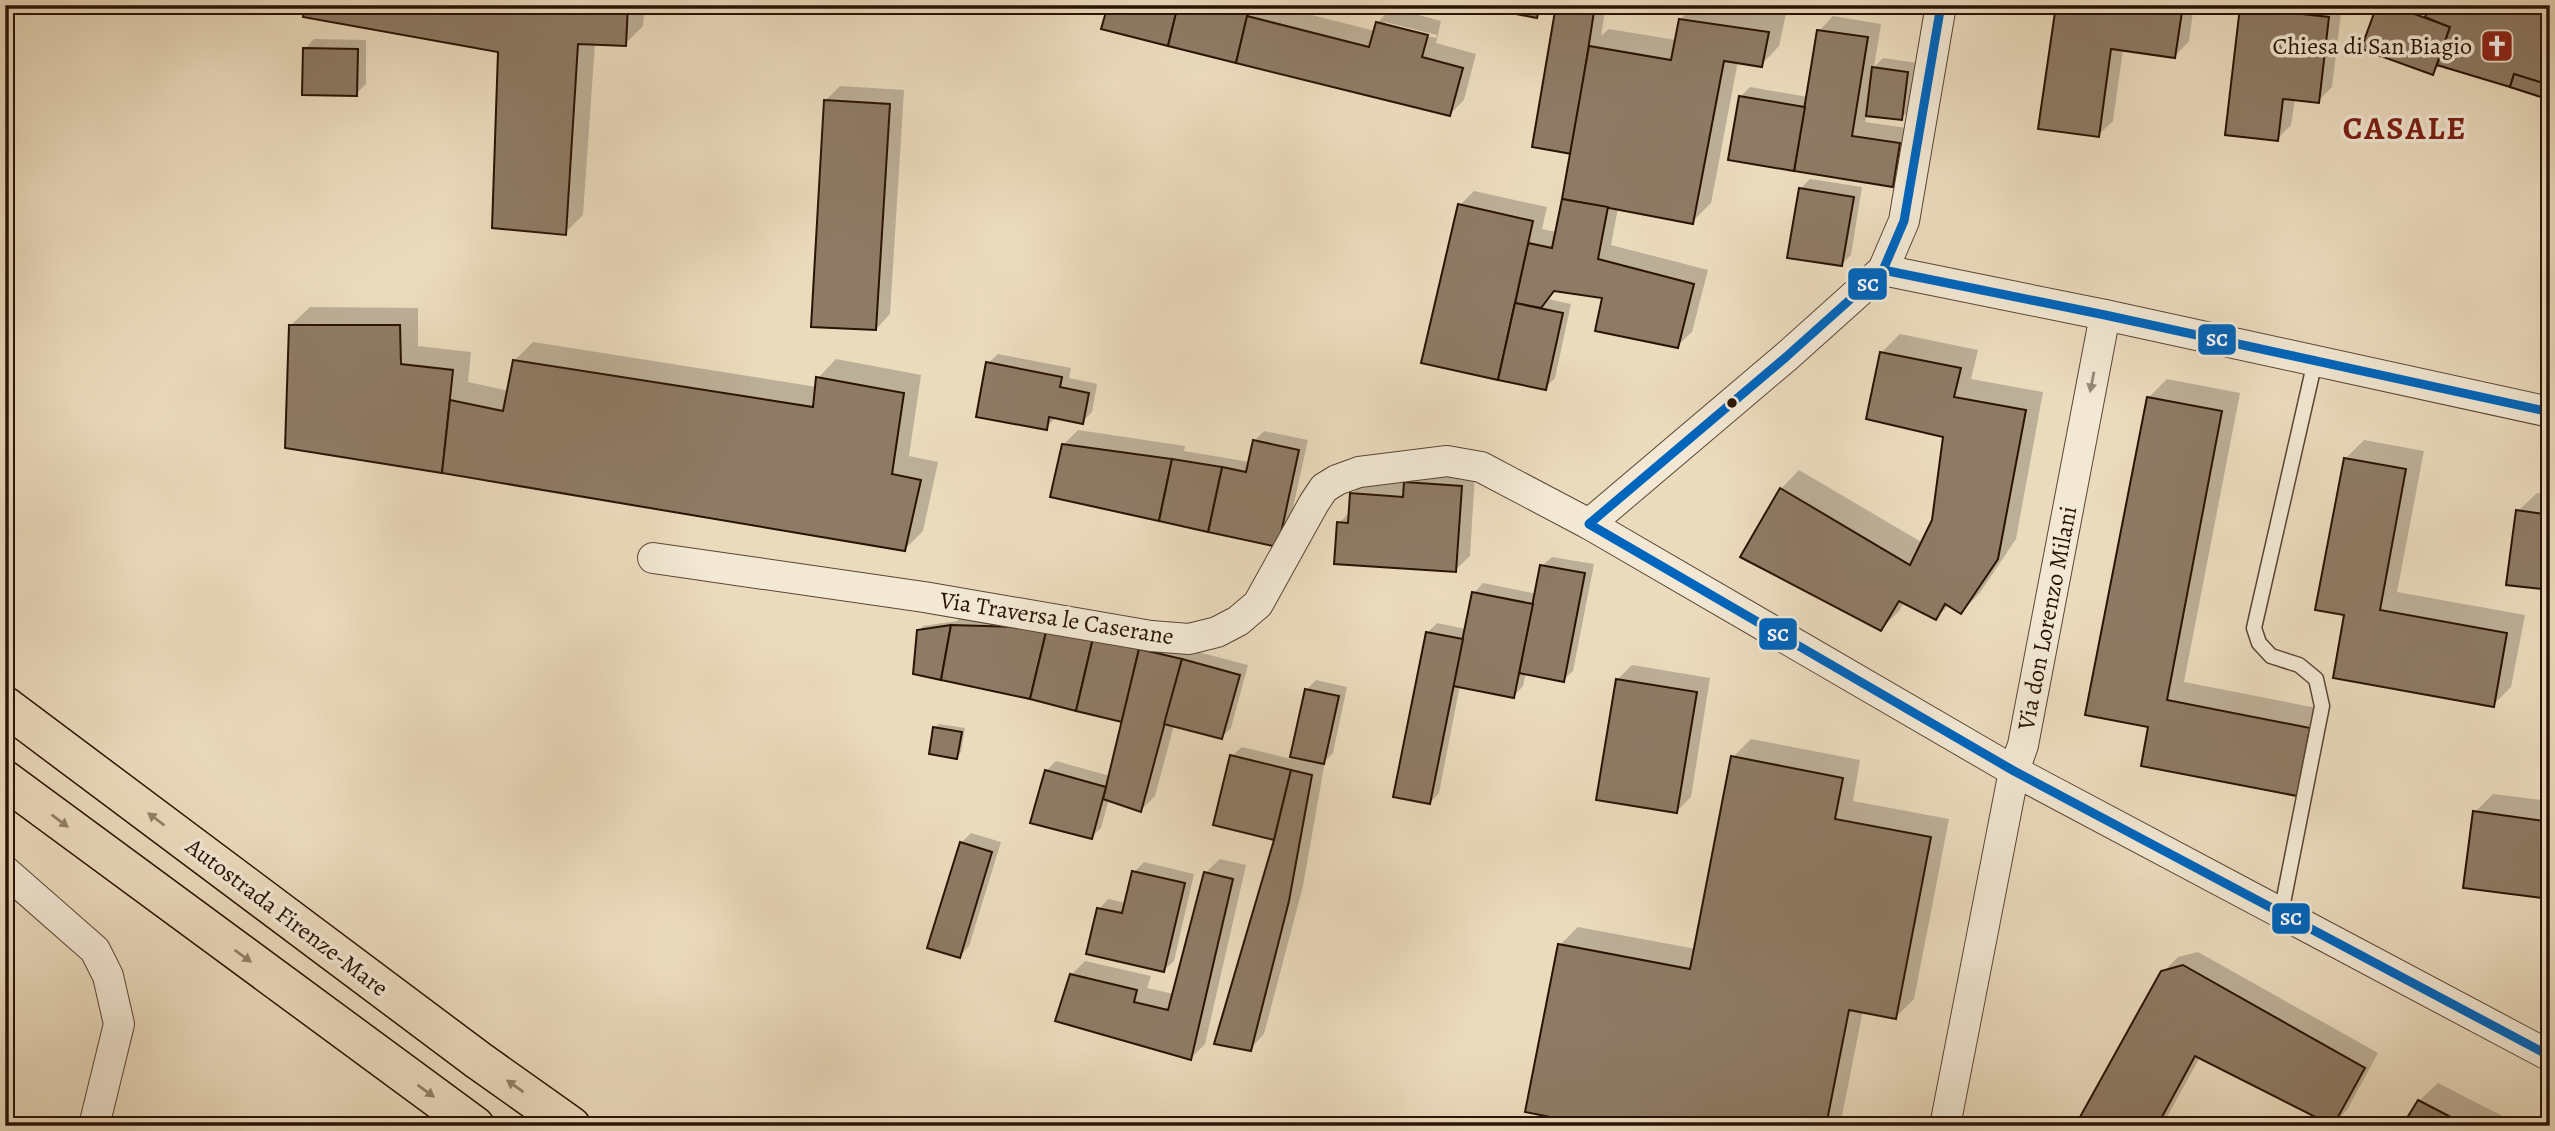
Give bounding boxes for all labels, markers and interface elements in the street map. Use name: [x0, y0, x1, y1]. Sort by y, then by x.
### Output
church icon: Chiesa di San Biagio: [2478, 27, 2516, 65]
place label: Chiesa di San Biagio: [2273, 30, 2472, 62]
district label: CASALE: [2343, 106, 2467, 150]
line badge: SC: [1847, 267, 1888, 301]
text: SC: [1857, 272, 1879, 298]
line badge: SC: [2197, 323, 2237, 356]
text: SC: [2206, 327, 2228, 353]
one-way arrow: [2086, 371, 2097, 393]
unlabelled marker: [1725, 396, 1739, 410]
street label: Via don Lorenzo Milani: [2009, 503, 2084, 734]
street label: Via Traversa le Caserane: [937, 584, 1176, 652]
line badge: SC: [1758, 617, 1798, 651]
text: SC: [1767, 622, 1789, 648]
one-way arrow: [147, 812, 165, 826]
one-way arrow: [51, 813, 69, 827]
street label: Autostrada Firenze-Mare: [179, 830, 395, 1004]
line badge: SC: [2271, 902, 2311, 935]
text: SC: [2280, 906, 2302, 932]
one-way arrow: [233, 949, 252, 963]
one-way arrow: [506, 1080, 524, 1094]
one-way arrow: [417, 1084, 435, 1098]

